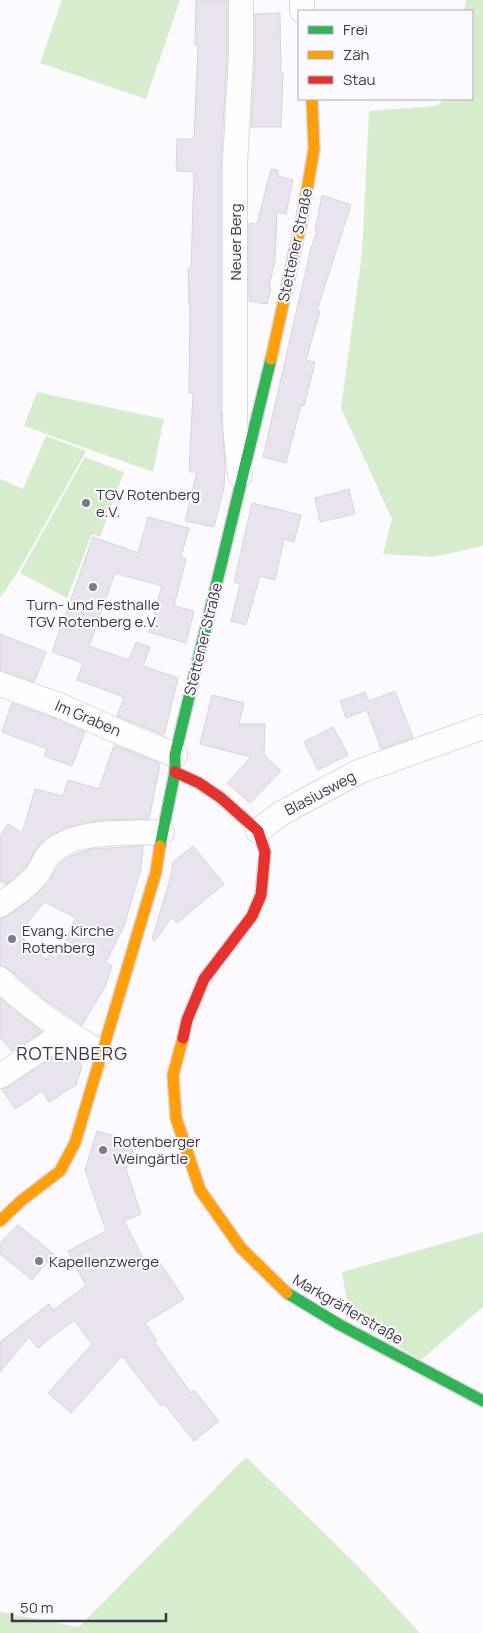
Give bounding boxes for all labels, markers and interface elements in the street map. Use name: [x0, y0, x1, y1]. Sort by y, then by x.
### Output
legend: [298, 10, 473, 100]
text: Frei: [343, 19, 368, 40]
text: Zäh: [343, 44, 370, 65]
text: Stau: [343, 69, 376, 90]
street label: Stettener Straße: [273, 186, 317, 304]
street label: Neuer Berg: [225, 203, 246, 281]
place label: TGV Rotenberg e.V.: [96, 484, 200, 522]
marker: TGV Rotenberg e.V.: [80, 497, 92, 509]
street label: Stettener Straße: [179, 580, 227, 698]
marker: Turn- und Festhalle TGV Rotenberg e.V.: [87, 581, 99, 593]
place label: Turn- und Festhalle TGV Rotenberg e.V.: [26, 594, 160, 632]
street label: Im Graben: [52, 695, 124, 741]
street label: Blasiusweg: [281, 765, 359, 821]
place label: Evang. Kirche Rotenberg: [22, 920, 115, 958]
marker: Evang. Kirche Rotenberg: [6, 933, 18, 945]
district label: ROTENBERG: [16, 1041, 128, 1065]
place label: Rotenberger Weingärtle: [113, 1131, 201, 1169]
marker: Rotenberger Weingärtle: [97, 1144, 109, 1156]
place label: Kapellenzwerge: [49, 1251, 159, 1272]
marker: Kapellenzwerge: [33, 1255, 45, 1267]
street label: Markgräflerstraße: [289, 1269, 407, 1349]
scale bar: [12, 1590, 166, 1622]
text: 50 m: [20, 1597, 54, 1618]

